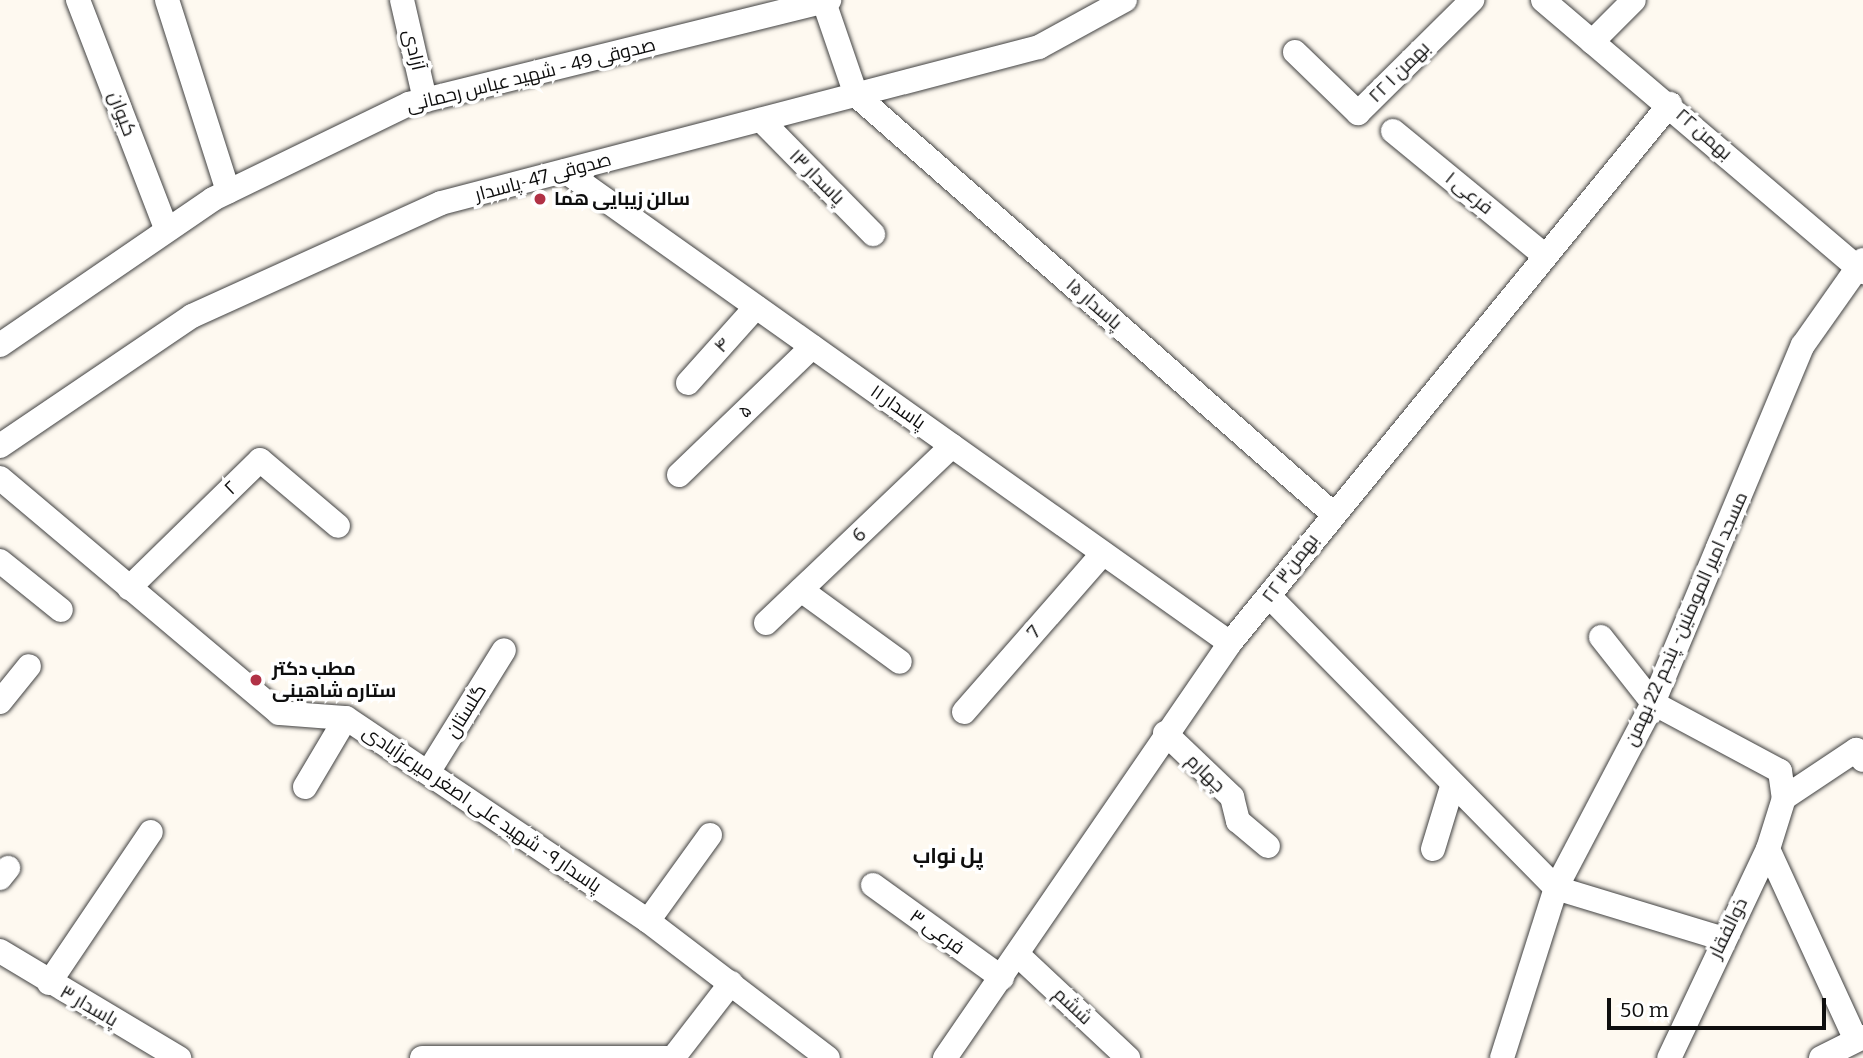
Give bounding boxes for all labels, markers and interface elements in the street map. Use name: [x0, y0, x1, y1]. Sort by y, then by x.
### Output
street label: آزادی: [398, 27, 430, 73]
street label: صدوقی 49 - شهید عباس رحمانی: [404, 33, 658, 117]
street label: ۲۲ بهمن ۱: [1364, 37, 1434, 107]
street label: کیوان: [103, 88, 141, 140]
street label: ۲۲ بهمن: [1671, 103, 1737, 165]
street label: پاسدار ۱۳: [784, 144, 850, 210]
street label: صدوقی 47-پاسدار: [472, 148, 614, 206]
street label: فرعی ۱: [1440, 167, 1498, 219]
place label: سالن زیبایی هما: [554, 188, 690, 210]
marker: سالن زیبایی هما: [532, 191, 548, 207]
street label: پاسدار ۱۵: [1061, 274, 1127, 334]
street label: ۴: [709, 333, 735, 357]
street label: پاسدار ۱۱: [866, 380, 930, 434]
street label: ۵: [733, 399, 757, 423]
street label: ۲: [219, 476, 243, 500]
street label: مسجد امیر المومنین- پنجم 22 بهمن: [1619, 488, 1753, 750]
street label: 6: [847, 523, 871, 547]
street label: ۲۲ بهمن۳: [1257, 529, 1323, 607]
street label: 7: [1022, 621, 1046, 643]
place label: مطب دکتر ستاره شاهینی: [272, 658, 396, 702]
marker: مطب دکتر ستاره شاهینی: [246, 670, 266, 690]
street label: گلستان: [441, 680, 491, 742]
street label: پاسدار ۹- شهید علی اصغر میرعزآبادی: [358, 720, 606, 898]
street label: چهارم: [1182, 749, 1230, 797]
district label: پل نواب: [913, 843, 983, 869]
street label: ذوالفقار: [1704, 894, 1752, 962]
street label: فرعی ۳: [905, 905, 969, 959]
street label: پاسدار ۳: [56, 980, 122, 1032]
street label: ششم: [1049, 982, 1097, 1030]
scale bar: [1611, 984, 1830, 1028]
text: 50 m: [1620, 997, 1669, 1023]

